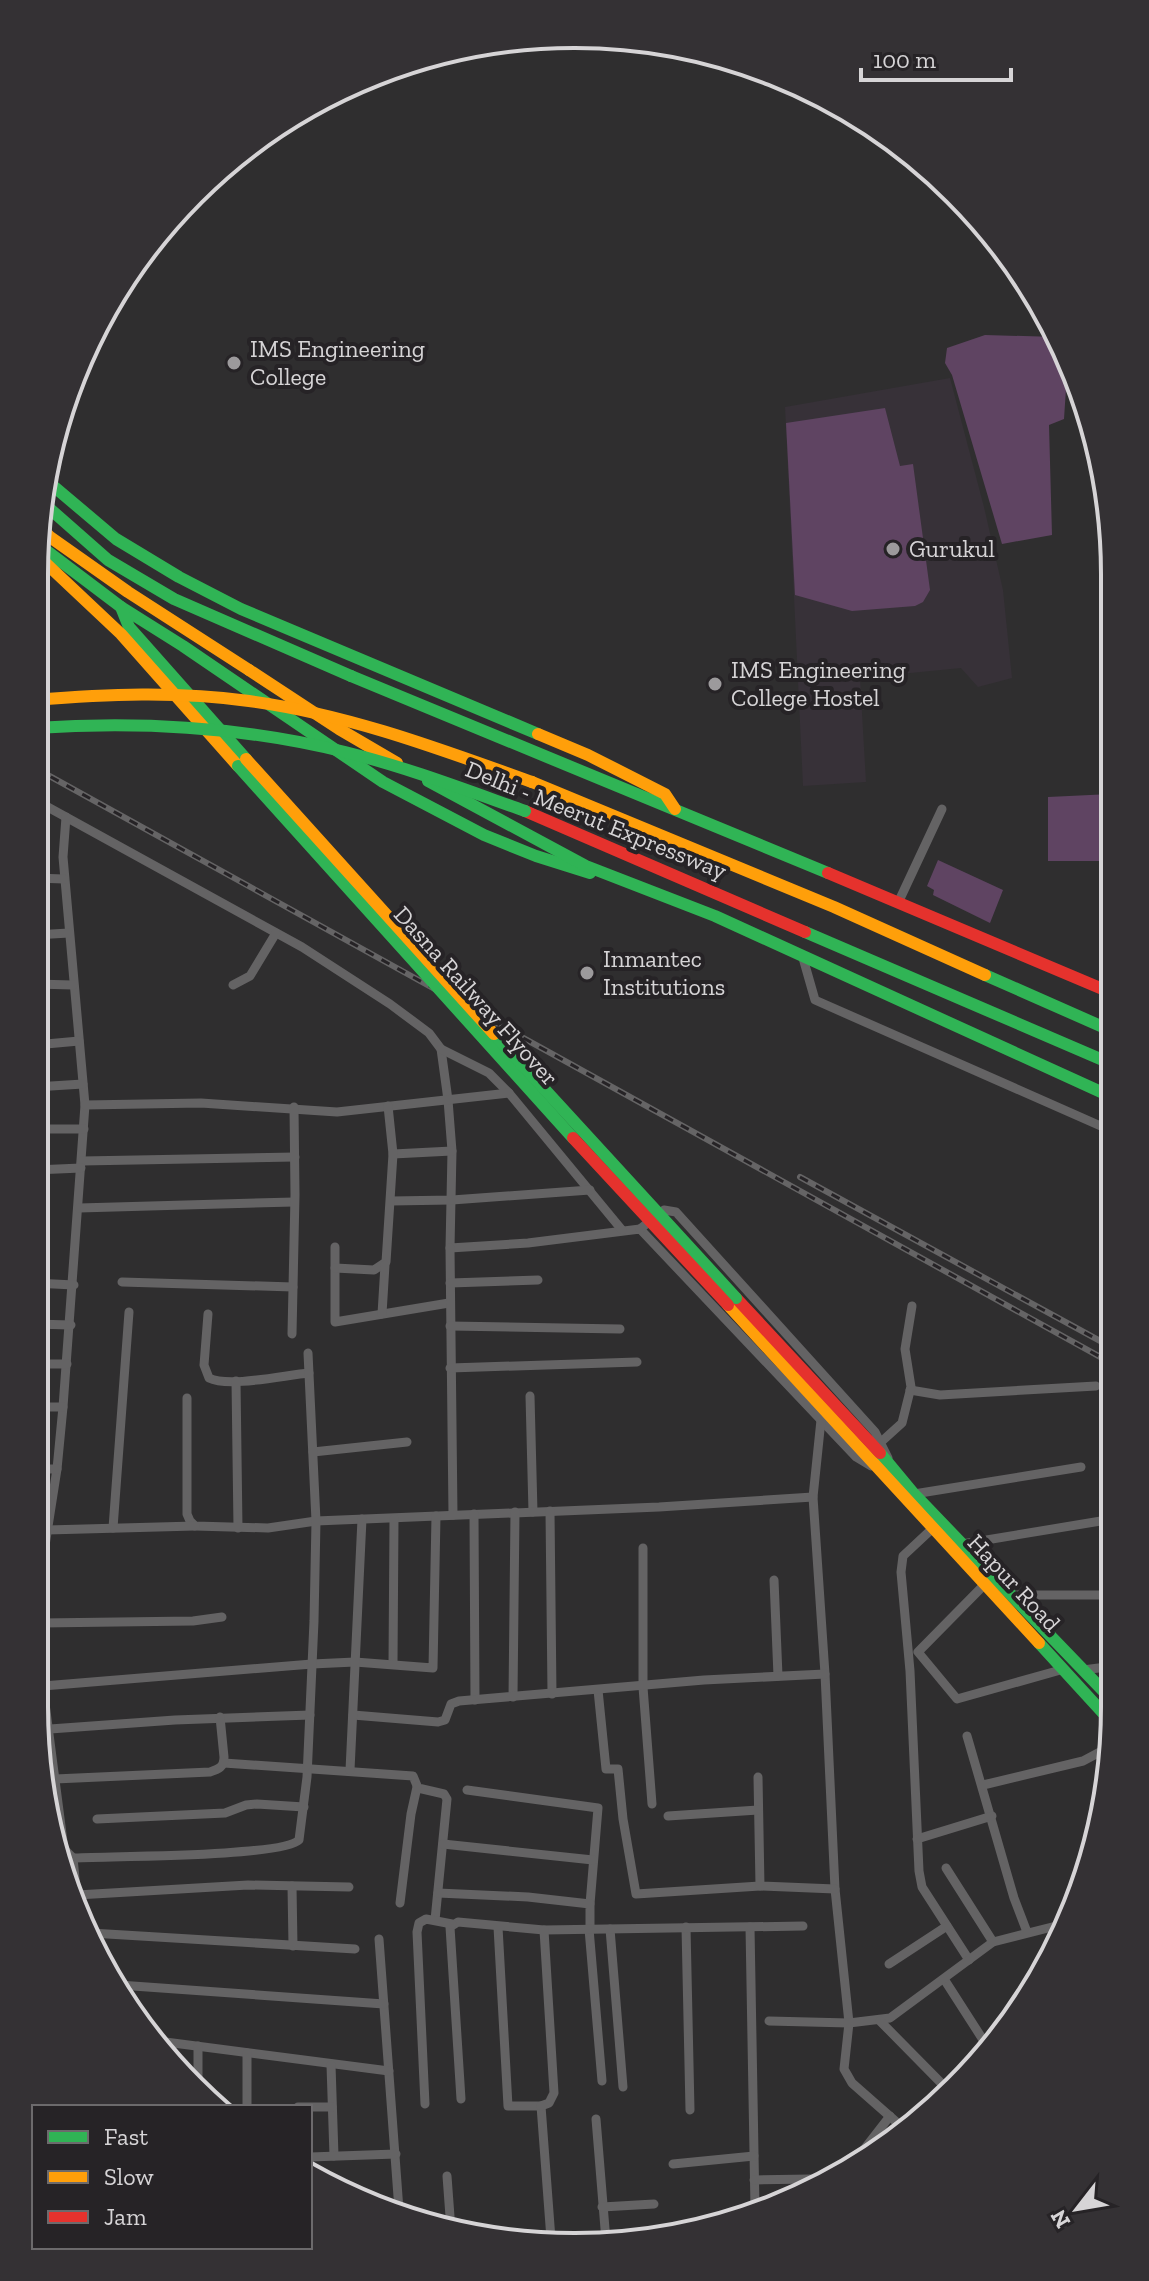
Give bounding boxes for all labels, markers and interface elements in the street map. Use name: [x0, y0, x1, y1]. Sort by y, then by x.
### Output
scale bar: [861, 32, 1011, 82]
text: 100 m: [873, 45, 936, 74]
place label: IMS Engineering College: [250, 334, 425, 391]
marker: IMS Engineering College: [225, 354, 243, 372]
place label: Gurukul: [909, 534, 995, 563]
marker: Gurukul: [884, 540, 902, 558]
place label: IMS Engineering College Hostel: [731, 655, 906, 712]
marker: IMS Engineering College Hostel: [706, 675, 724, 693]
street label: Delhi - Meerut Expressway: [461, 754, 732, 885]
street label: Dasna Railway Flyover: [388, 900, 565, 1092]
place label: Inmantec Institutions: [603, 944, 725, 1001]
marker: Inmantec Institutions: [578, 964, 596, 982]
street label: Hapur Road: [962, 1528, 1067, 1637]
legend: [32, 2105, 312, 2249]
text: Fast: [104, 2122, 148, 2151]
text: Slow: [104, 2162, 154, 2191]
north arrow: [1037, 2169, 1117, 2249]
text: Jam: [104, 2202, 147, 2231]
text: N: [1044, 2205, 1076, 2233]

